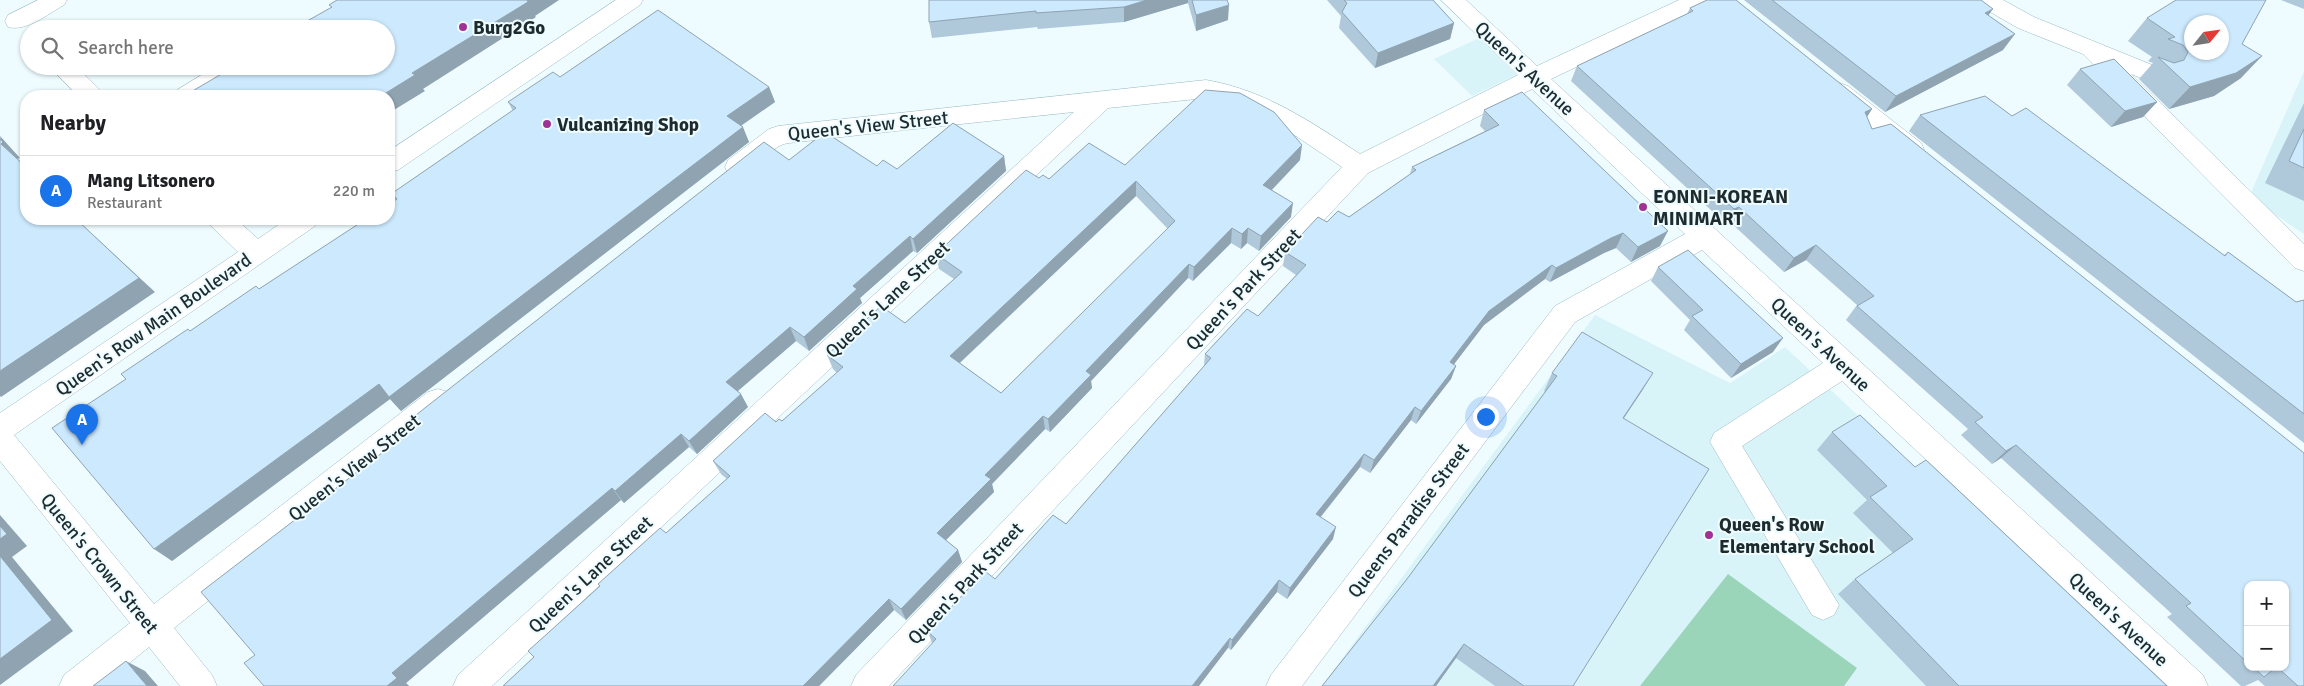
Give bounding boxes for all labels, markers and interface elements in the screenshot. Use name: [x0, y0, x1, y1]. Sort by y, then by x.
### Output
north arrow: [2184, 15, 2229, 60]
place label: Burg2Go: [473, 16, 545, 40]
street label: Queen's Avenue: [1469, 16, 1579, 121]
search box: [20, 20, 395, 75]
marker: Burg2Go: [457, 21, 469, 33]
icon: search: [38, 34, 66, 62]
text: Search here: [78, 36, 174, 60]
street label: Queen's View Street: [787, 106, 950, 146]
text: Nearby: [40, 110, 106, 136]
place label: Vulcanizing Shop: [557, 113, 699, 137]
marker: Vulcanizing Shop: [541, 118, 553, 130]
text: Mang Litsonero: [87, 169, 215, 193]
text: A: [51, 181, 61, 201]
text: 220 m: [333, 181, 375, 201]
place label: EONNI-KOREAN MINIMART: [1653, 185, 1788, 231]
text: Restaurant: [87, 193, 162, 213]
marker: EONNI-KOREAN MINIMART: [1637, 201, 1649, 213]
street label: Queen's Park Street: [1181, 223, 1307, 356]
street label: Queen's Lane Street: [820, 236, 955, 364]
street label: Queen's Row Main Boulevard: [51, 248, 256, 402]
street label: Queen's Avenue: [1765, 292, 1875, 397]
pin: A: [66, 404, 98, 445]
your location: [1473, 404, 1499, 430]
street label: Queen's View Street: [284, 408, 426, 527]
street label: Queens Paradise Street: [1343, 438, 1475, 603]
street label: Queen's Crown Street: [35, 488, 164, 639]
street label: Queen's Lane Street: [523, 511, 658, 639]
place label: Queen's Row Elementary School: [1719, 513, 1875, 559]
street label: Queen's Park Street: [903, 517, 1029, 650]
marker: Queen's Row Elementary School: [1703, 529, 1715, 541]
street label: Queen's Avenue: [2063, 567, 2173, 672]
map controls: [2244, 581, 2289, 671]
button: +: [2244, 581, 2289, 626]
button: −: [2244, 626, 2289, 671]

